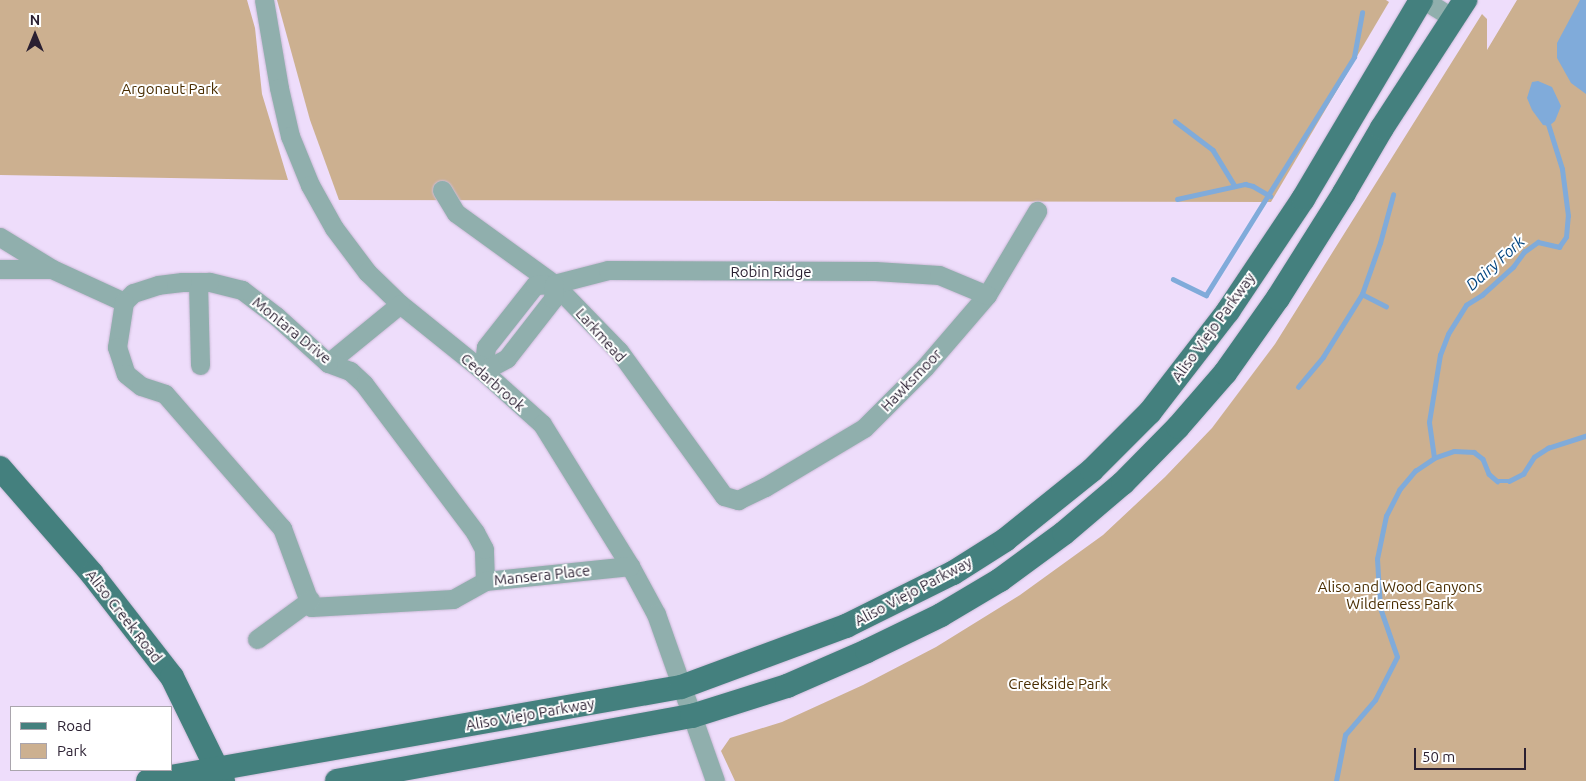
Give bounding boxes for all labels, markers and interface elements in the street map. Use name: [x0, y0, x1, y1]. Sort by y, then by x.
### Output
north arrow: [10, 10, 60, 60]
text: N: [30, 12, 40, 28]
park label: Argonaut Park: [122, 80, 218, 98]
water label: Dairy Fork: [1462, 232, 1528, 294]
street label: Robin Ridge: [730, 263, 812, 281]
street label: Aliso Viejo Parkway: [1167, 269, 1259, 385]
street label: Montara Drive: [249, 293, 335, 367]
street label: Larkmead: [572, 304, 630, 366]
street label: Hawksmoor: [877, 345, 945, 415]
street label: Cedarbrook: [457, 349, 529, 415]
street label: Aliso Viejo Parkway: [851, 552, 975, 630]
street label: Mansera Place: [493, 561, 591, 589]
street label: Aliso Creek Road: [82, 566, 166, 666]
park label: Aliso and Wood Canyons Wilderness Park: [1318, 577, 1482, 612]
park label: Creekside Park: [1008, 675, 1108, 693]
street label: Aliso Viejo Parkway: [464, 694, 596, 734]
legend: [10, 706, 172, 771]
text: Road: [57, 717, 92, 734]
scale bar: [1416, 738, 1528, 770]
text: Park: [57, 742, 87, 759]
text: 50 m: [1422, 748, 1455, 765]

